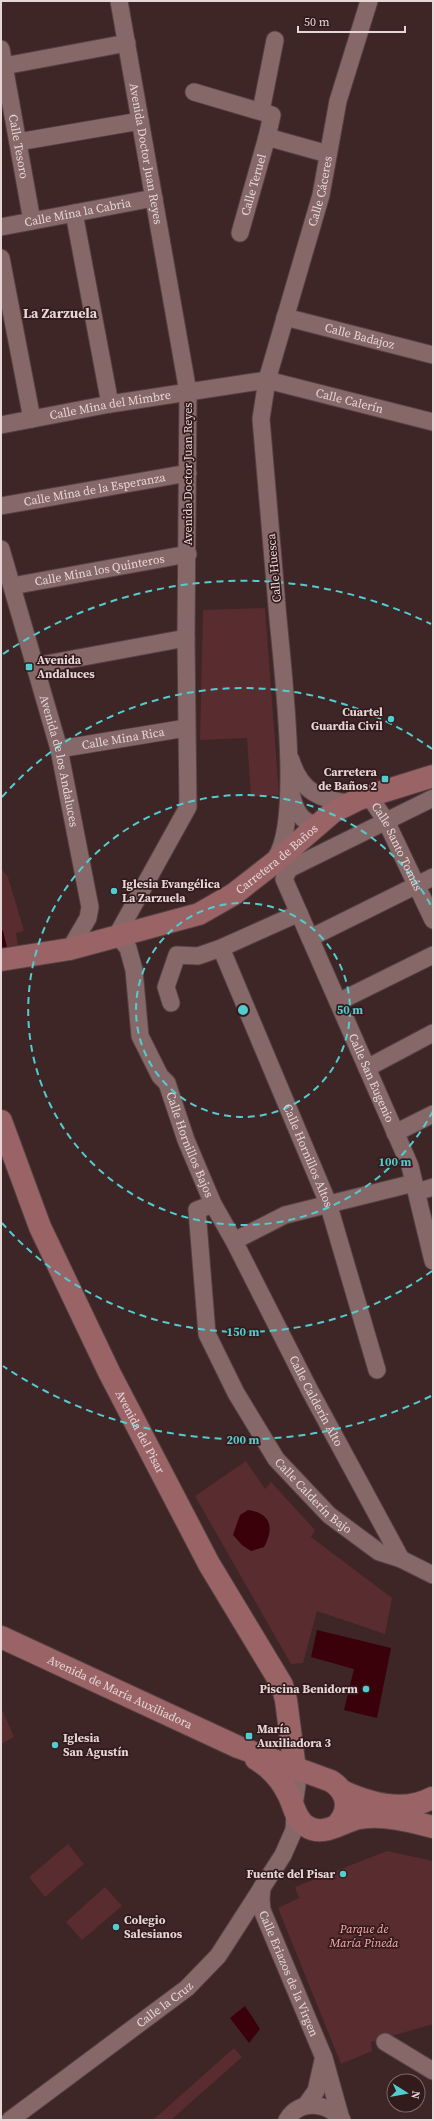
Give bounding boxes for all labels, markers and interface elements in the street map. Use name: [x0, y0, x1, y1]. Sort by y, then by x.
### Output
scale bar: [298, 8, 405, 34]
text: 50 m: [304, 14, 330, 30]
street label: Avenida Doctor Juan Reyes: [126, 82, 166, 226]
street label: Calle Tesoro: [5, 113, 32, 180]
street label: Calle Teruel: [237, 152, 270, 218]
street label: Calle Cáceres: [304, 155, 336, 228]
street label: Calle Mina la Cabria: [23, 194, 133, 230]
district label: La Zarzuela: [23, 303, 98, 323]
street label: Calle Badajoz: [323, 319, 397, 353]
street label: Calle Calerín: [314, 385, 385, 417]
street label: Calle Mina del Mimbre: [48, 387, 172, 423]
street label: Avenida Doctor Juan Reyes: [180, 402, 196, 546]
street label: Calle Mina de la Esperanza: [22, 469, 168, 510]
street label: Calle Huesca: [263, 532, 285, 603]
street label: Calle Mina los Quinteros: [33, 550, 166, 590]
place label: Avenida Andaluces: [37, 652, 95, 682]
marker: Avenida Andaluces: [24, 662, 34, 672]
street label: Avenida de los Andaluces: [36, 693, 82, 828]
place label: Cuartel Guardia Civil: [311, 704, 383, 734]
marker: Cuartel Guardia Civil: [386, 714, 396, 724]
street label: Calle Mina Rica: [81, 724, 167, 753]
place label: Carretera de Baños 2: [318, 764, 378, 794]
marker: Carretera de Baños 2: [380, 774, 390, 784]
street label: Calle Santo Tomás: [368, 799, 426, 894]
street label: Carretera de Baños: [232, 821, 321, 898]
place label: Iglesia Evangélica La Zarzuela: [122, 876, 221, 906]
marker: Iglesia Evangélica La Zarzuela: [109, 886, 119, 896]
text: 50 m: [337, 1002, 363, 1018]
centre of rings: [236, 1003, 250, 1017]
street label: Calle San Eugenio: [345, 1031, 398, 1125]
street label: Calle Hornillos Bajos: [163, 1090, 217, 1200]
street label: Calle Hornillos Altos: [279, 1101, 337, 1209]
text: 100 m: [379, 1154, 412, 1170]
text: 150 m: [227, 1324, 260, 1340]
street label: Calle Calderín Alto: [285, 1353, 347, 1450]
street label: Avenida del Pisar: [112, 1387, 168, 1476]
text: 200 m: [227, 1432, 260, 1448]
street label: Calle Calderín Bajo: [271, 1455, 355, 1538]
street label: Avenida de María Auxiliadora: [45, 1652, 196, 1733]
place label: Piscina Benidorm: [259, 1681, 358, 1697]
marker: Piscina Benidorm: [361, 1684, 371, 1694]
place label: María Auxiliadora 3: [257, 1721, 332, 1751]
place label: Iglesia San Agustín: [63, 1730, 129, 1760]
marker: María Auxiliadora 3: [244, 1731, 254, 1741]
marker: Iglesia San Agustín: [50, 1740, 60, 1750]
place label: Fuente del Pisar: [246, 1866, 335, 1882]
marker: Fuente del Pisar: [338, 1869, 348, 1879]
street label: Calle Eriazos de la Virgen: [255, 1908, 322, 2039]
place label: Colegio Salesianos: [124, 1912, 183, 1942]
park label: Parque de María Pineda: [328, 1921, 399, 1951]
marker: Colegio Salesianos: [111, 1922, 121, 1932]
street label: Calle la Cruz: [133, 1978, 197, 2031]
north arrow: [386, 2073, 426, 2113]
text: N: [407, 2089, 423, 2100]

